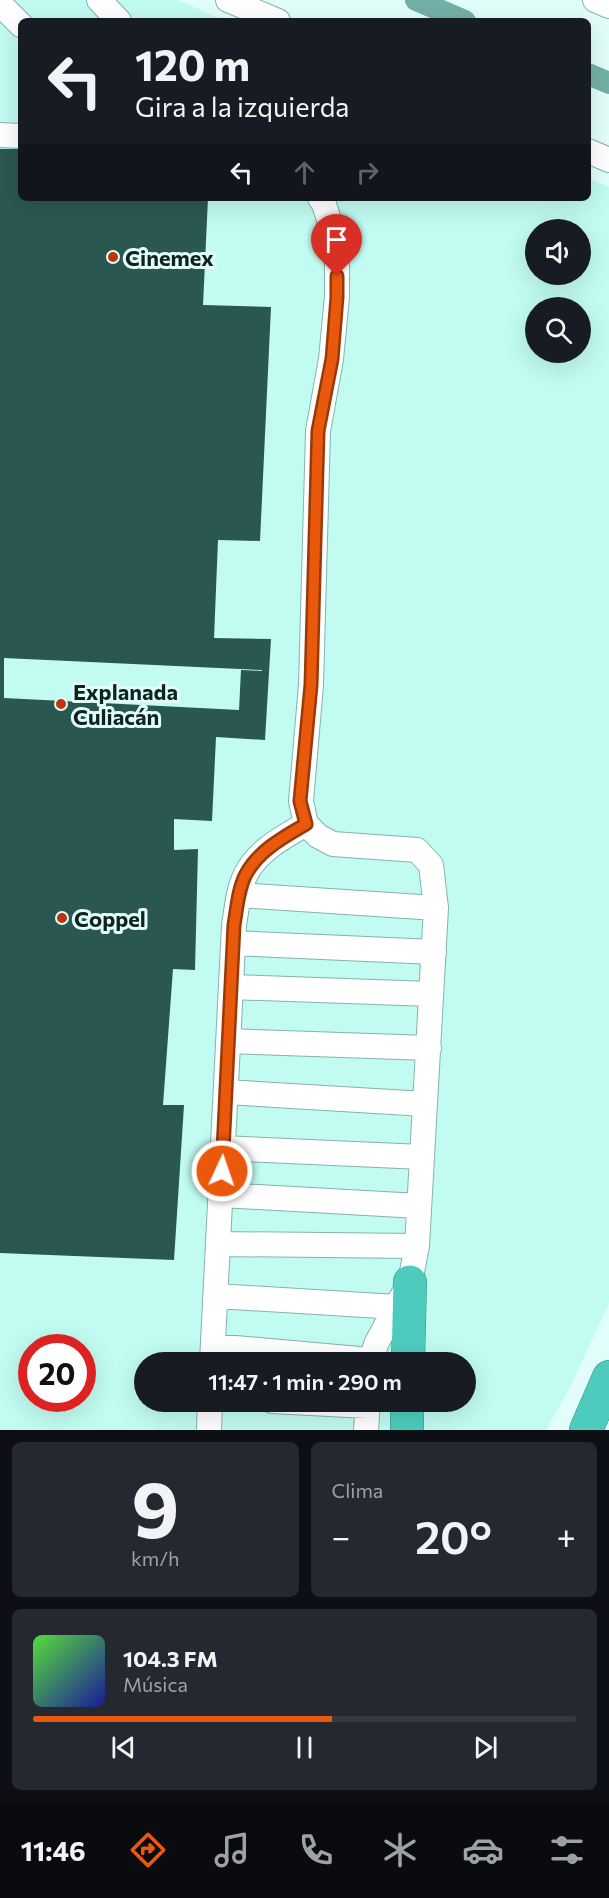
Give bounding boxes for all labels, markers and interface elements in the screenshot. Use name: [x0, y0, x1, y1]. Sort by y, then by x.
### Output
text: 120 m: [135, 38, 250, 90]
icon: left: [36, 42, 114, 120]
text: Gira a la izquierda: [135, 90, 349, 123]
icon: left: [225, 156, 258, 189]
icon: ahead: [288, 156, 321, 189]
icon: right: [351, 156, 384, 189]
pin: [311, 214, 362, 276]
map controls: [525, 219, 591, 363]
button: sound: [525, 219, 591, 285]
icon: arrive: [320, 223, 353, 256]
place label: Cinemex: [125, 244, 214, 271]
marker: Cinemex: [106, 250, 120, 264]
button: search: [525, 297, 591, 363]
place label: Explanada Culiacán: [73, 678, 178, 730]
marker: Explanada Culiacán: [54, 697, 68, 711]
place label: Coppel: [74, 905, 146, 932]
marker: Coppel: [55, 911, 69, 925]
position arrow: [190, 1139, 254, 1203]
speed limit sign: 20: [18, 1334, 96, 1412]
text: 11:47 · 1 min · 290 m: [208, 1368, 402, 1395]
text: 9: [131, 1459, 179, 1554]
text: Clima: [332, 1478, 383, 1502]
text: 20°: [415, 1508, 492, 1563]
text: −: [332, 1515, 350, 1556]
text: +: [557, 1515, 576, 1556]
text: km/h: [131, 1546, 180, 1570]
text: 104.3 FM: [123, 1645, 218, 1672]
text: Música: [123, 1672, 188, 1696]
icon: previous: [107, 1731, 140, 1764]
icon: pause: [288, 1731, 321, 1764]
icon: next: [469, 1731, 502, 1764]
icon: directions: [127, 1829, 169, 1871]
icon: music: [211, 1829, 253, 1871]
icon: phone: [295, 1829, 337, 1871]
icon: climate: [379, 1829, 421, 1871]
icon: car: [462, 1829, 504, 1871]
icon: filters: [546, 1829, 588, 1871]
text: 11:46: [21, 1834, 86, 1867]

